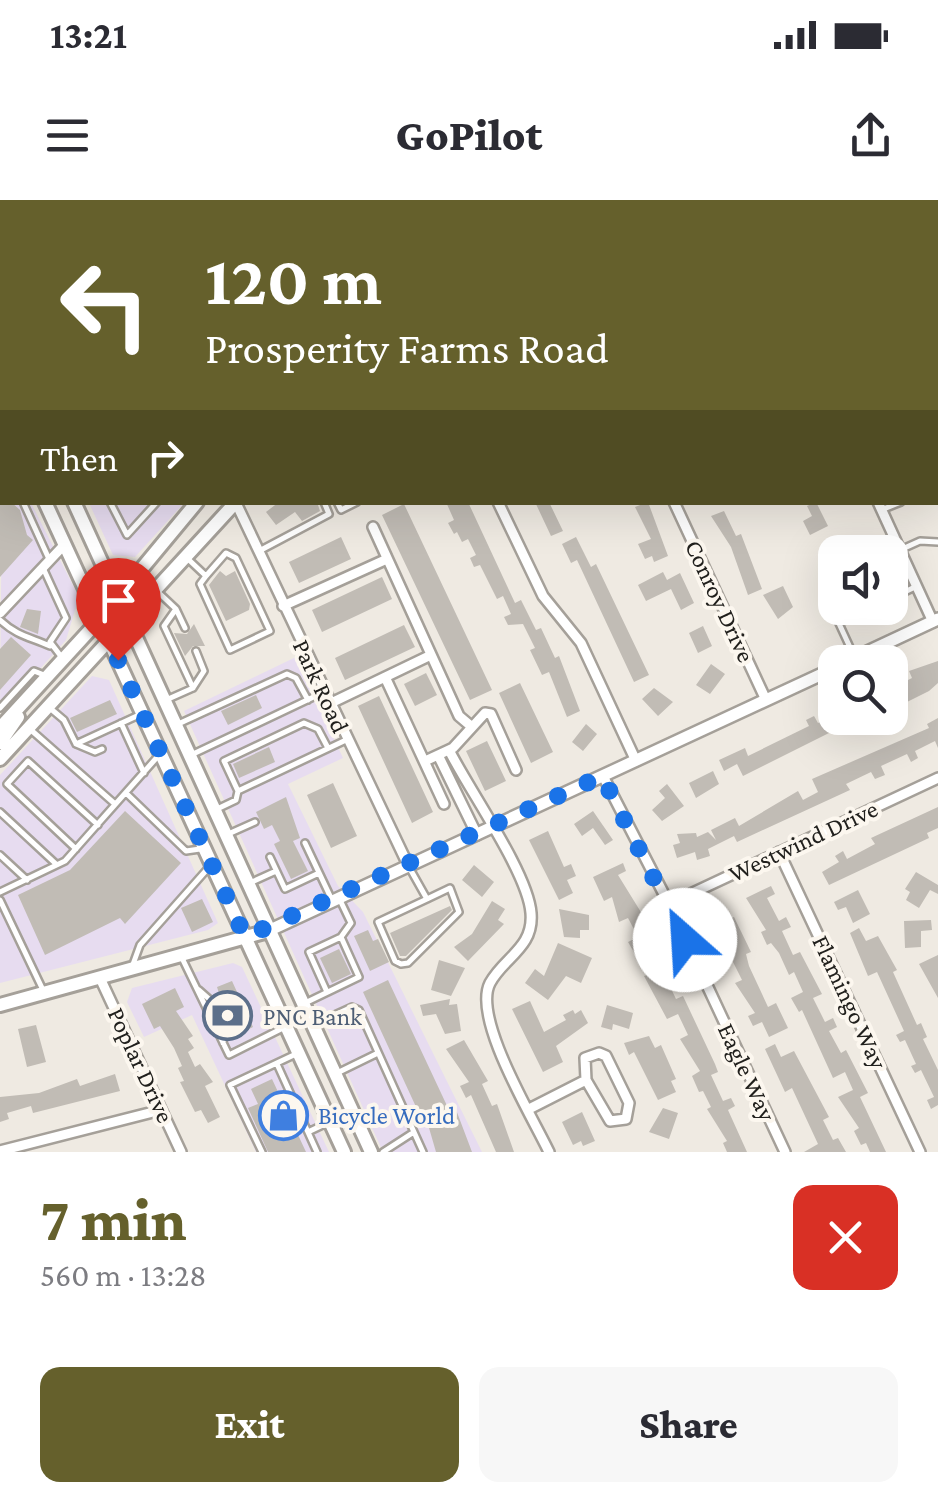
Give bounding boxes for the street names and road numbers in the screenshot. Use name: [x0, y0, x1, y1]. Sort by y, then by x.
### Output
street label: Conroy Drive: [679, 536, 760, 667]
street label: Park Road: [288, 635, 354, 737]
street label: Westwind Drive: [724, 795, 882, 887]
street label: Flamingo Way: [806, 931, 893, 1074]
street label: Poplar Drive: [102, 1003, 179, 1127]
street label: Eagle Way: [712, 1019, 781, 1126]

